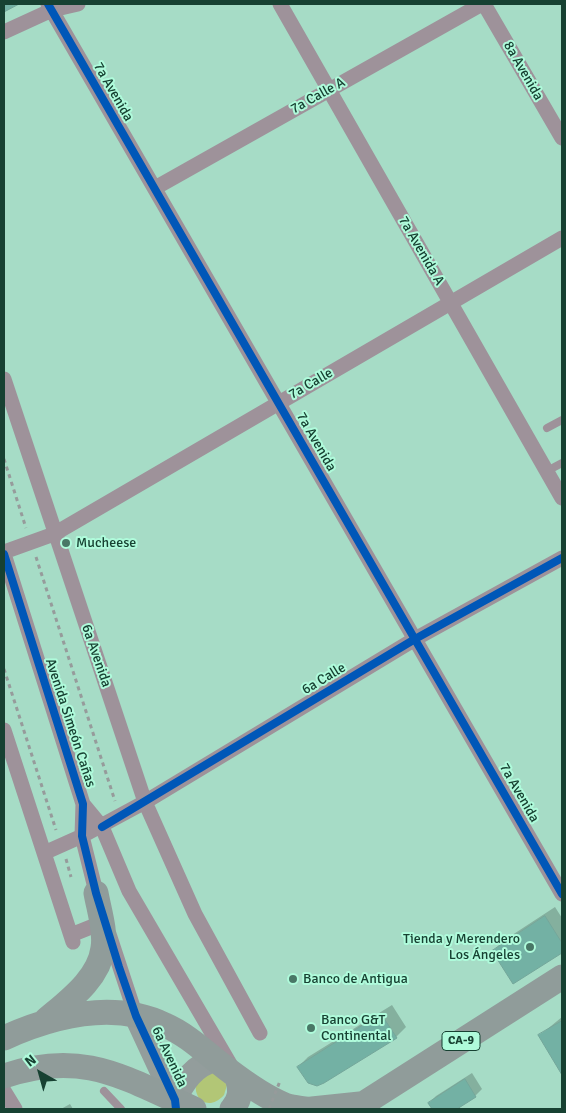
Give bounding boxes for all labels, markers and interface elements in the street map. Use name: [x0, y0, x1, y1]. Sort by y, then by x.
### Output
street label: 8a Avenida: [499, 39, 547, 103]
street label: 7a Avenida: [89, 60, 137, 124]
street label: 7a Calle A: [288, 74, 348, 118]
street label: 7a Avenida A: [395, 214, 447, 288]
street label: 7a Calle: [286, 365, 336, 403]
street label: 7a Avenida: [292, 410, 340, 474]
place label: Mucheese: [76, 535, 136, 551]
marker: Mucheese: [60, 537, 72, 549]
street label: 6a Avenida: [77, 622, 115, 690]
street label: Avenida Simeón Cañas: [41, 656, 99, 790]
street label: 6a Calle: [299, 659, 349, 699]
street label: 7a Avenida: [495, 761, 543, 825]
place label: Tienda y Merendero Los Ángeles: [403, 931, 520, 964]
marker: Tienda y Merendero Los Ángeles: [524, 941, 536, 953]
place label: Banco de Antigua: [303, 971, 408, 987]
marker: Banco de Antigua: [287, 973, 299, 985]
place label: Banco G&T Continental: [321, 1012, 391, 1044]
marker: Banco G&T Continental: [305, 1022, 317, 1034]
street label: 6a Avenida: [148, 1024, 190, 1090]
road number: CA-9: [442, 1032, 480, 1050]
north arrow: [15, 1048, 65, 1098]
text: N: [21, 1051, 40, 1070]

